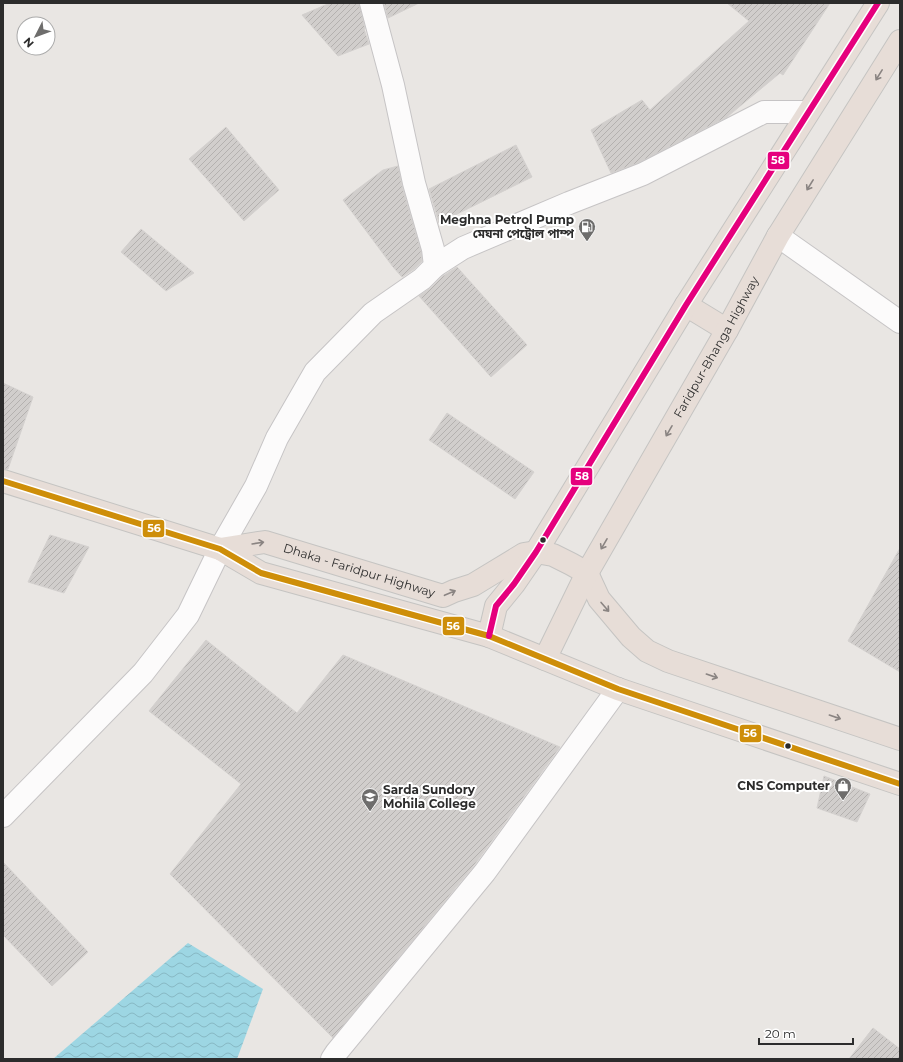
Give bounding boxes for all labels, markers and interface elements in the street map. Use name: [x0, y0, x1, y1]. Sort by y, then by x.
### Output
north arrow: [16, 16, 56, 56]
text: N: [20, 35, 37, 51]
one-way arrow: [875, 69, 884, 80]
line badge: 58: [767, 151, 790, 170]
text: 58: [771, 153, 785, 167]
one-way arrow: [806, 179, 814, 191]
place label: Meghna Petrol Pump মেঘনা পেট্রোল পাম্প: [440, 212, 574, 241]
fuel station icon: Meghna Petrol Pump মেঘনা পেট্রোল পাম্প: [577, 217, 597, 242]
street label: Faridpur-Bhanga Highway: [670, 273, 762, 420]
one-way arrow: [664, 425, 672, 437]
line badge: 58: [570, 467, 593, 486]
text: 58: [575, 469, 589, 483]
line badge: 56: [142, 519, 165, 538]
text: 56: [147, 521, 161, 535]
unlabelled marker: [538, 535, 548, 545]
one-way arrow: [600, 538, 608, 550]
one-way arrow: [251, 539, 264, 547]
street label: Dhaka - Faridpur Highway: [282, 540, 438, 600]
one-way arrow: [443, 589, 455, 596]
one-way arrow: [601, 602, 610, 613]
line badge: 56: [442, 616, 465, 636]
text: 56: [446, 619, 460, 633]
one-way arrow: [706, 672, 718, 680]
one-way arrow: [829, 714, 842, 721]
line badge: 56: [739, 724, 762, 743]
text: 56: [743, 726, 757, 740]
unlabelled marker: [783, 741, 793, 751]
shop icon: CNS Computer: [833, 776, 853, 801]
place label: CNS Computer: [737, 778, 830, 793]
place label: Sarda Sundory Mohila College: [383, 782, 476, 811]
school or university icon: Sarda Sundory Mohila College: [360, 787, 380, 812]
scale bar: [759, 1020, 853, 1046]
text: 20 m: [765, 1026, 796, 1041]

